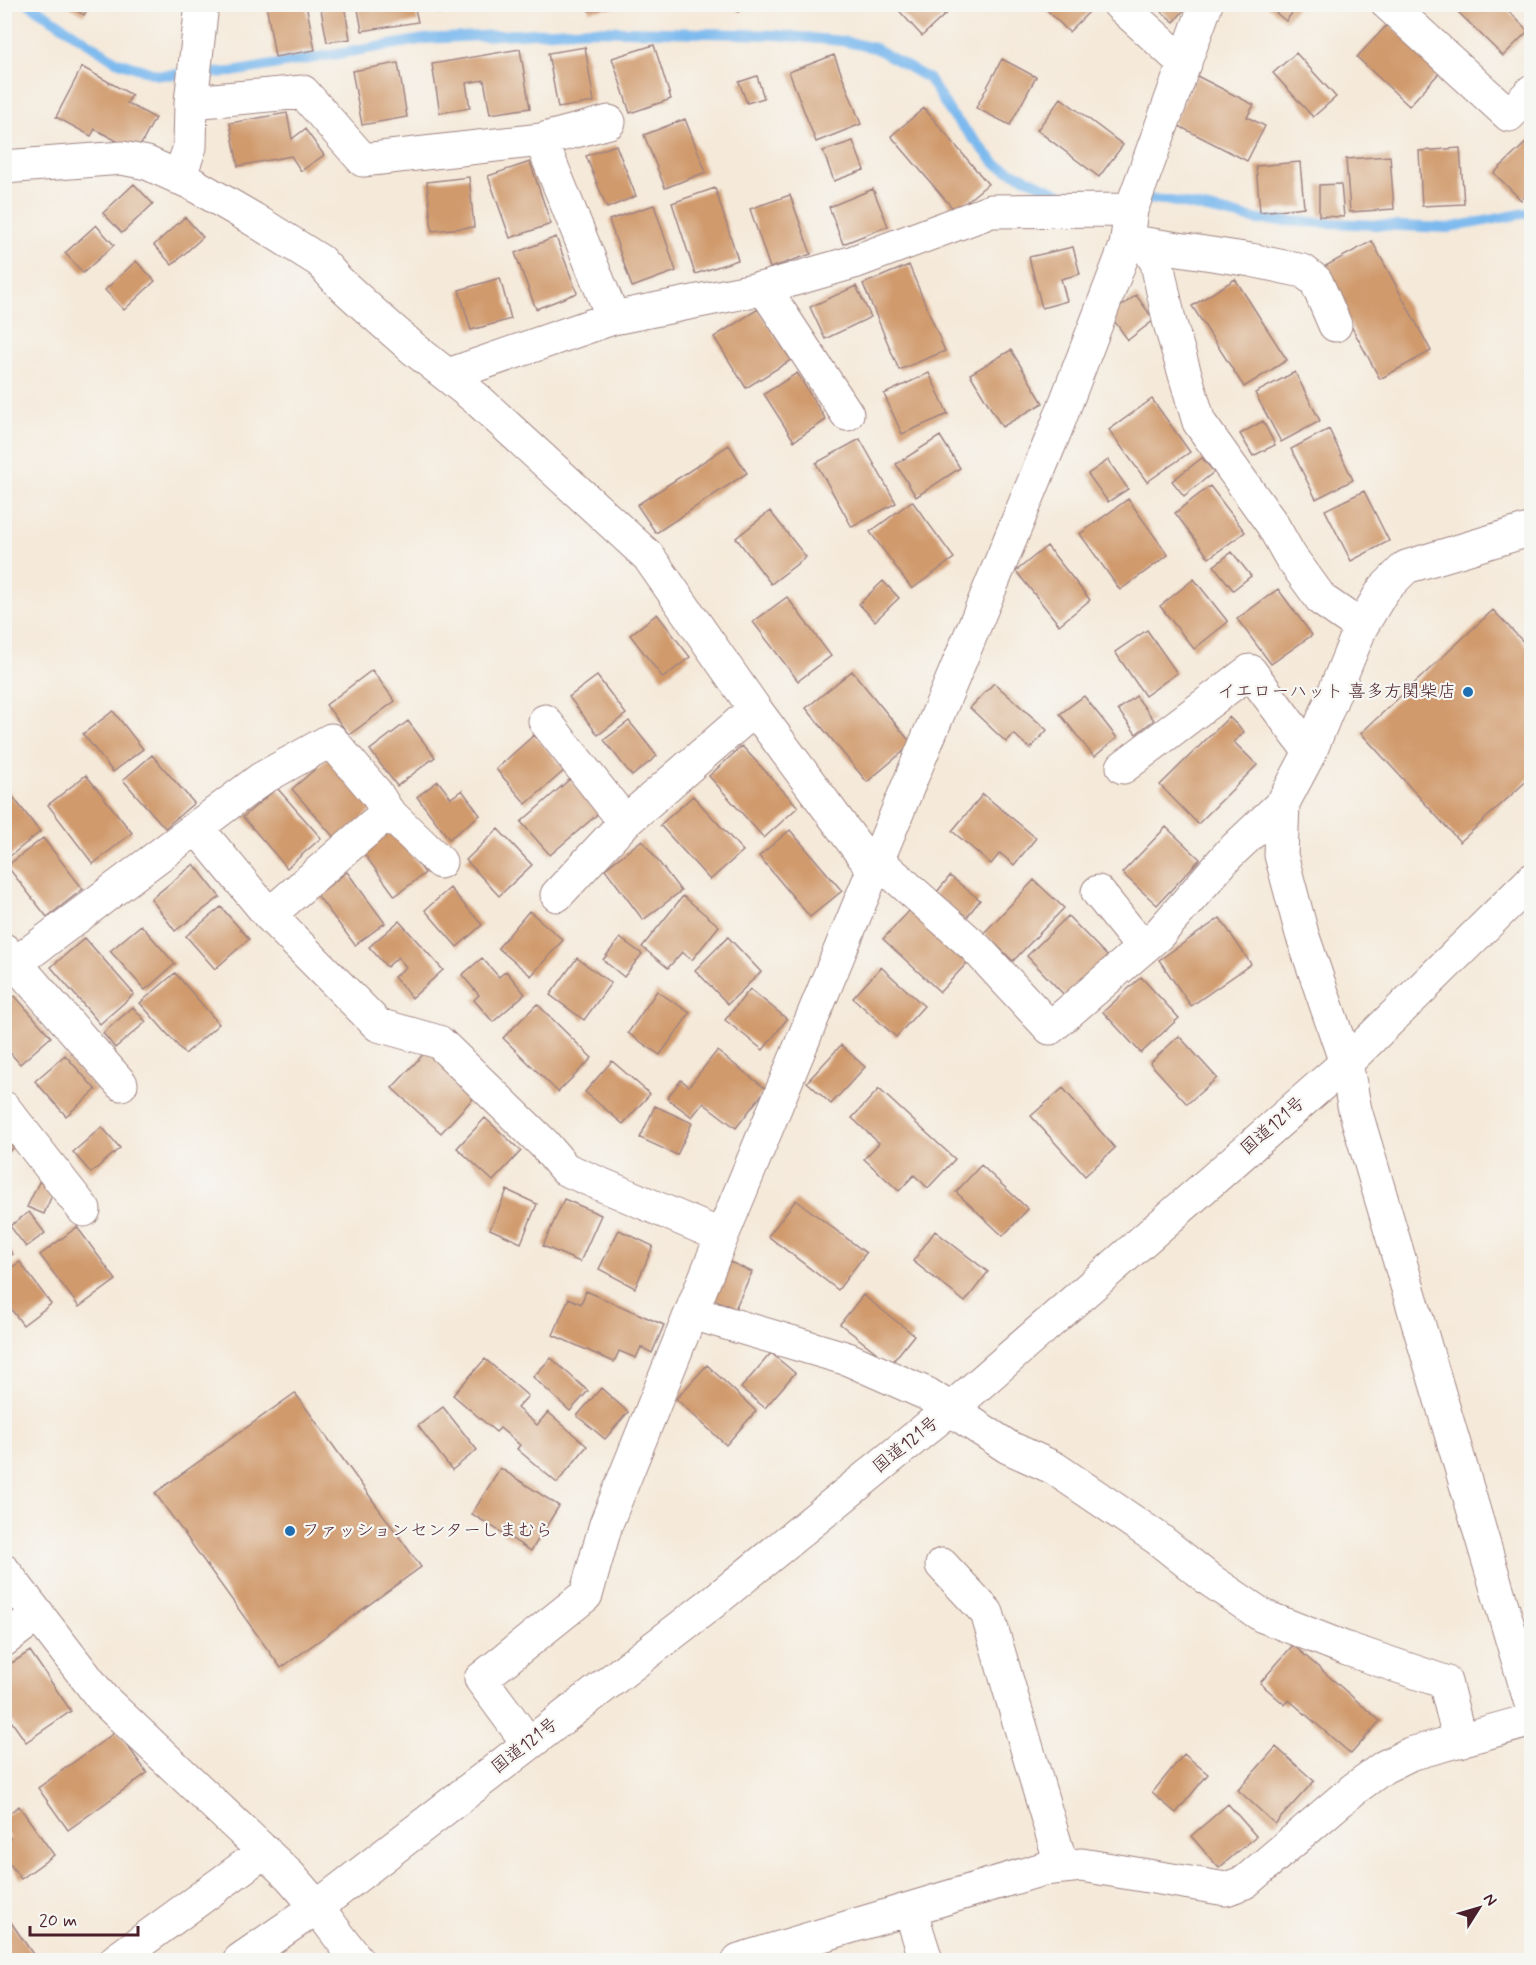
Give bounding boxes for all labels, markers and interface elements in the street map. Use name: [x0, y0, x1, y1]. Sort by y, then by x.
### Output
place label: イエローハット 喜多方関柴店: [1217, 680, 1456, 704]
marker: イエローハット 喜多方関柴店: [1461, 685, 1475, 699]
street label: 国道121号: [1235, 1091, 1311, 1161]
street label: 国道121号: [868, 1411, 944, 1479]
place label: ファッションセンターしまむら: [302, 1519, 553, 1543]
marker: ファッションセンターしまむら: [283, 1524, 297, 1538]
street label: 国道121号: [487, 1712, 563, 1780]
north arrow: [1449, 1878, 1509, 1938]
text: N: [1478, 1889, 1501, 1910]
scale bar: [30, 1899, 138, 1937]
text: 20 m: [39, 1909, 77, 1933]

